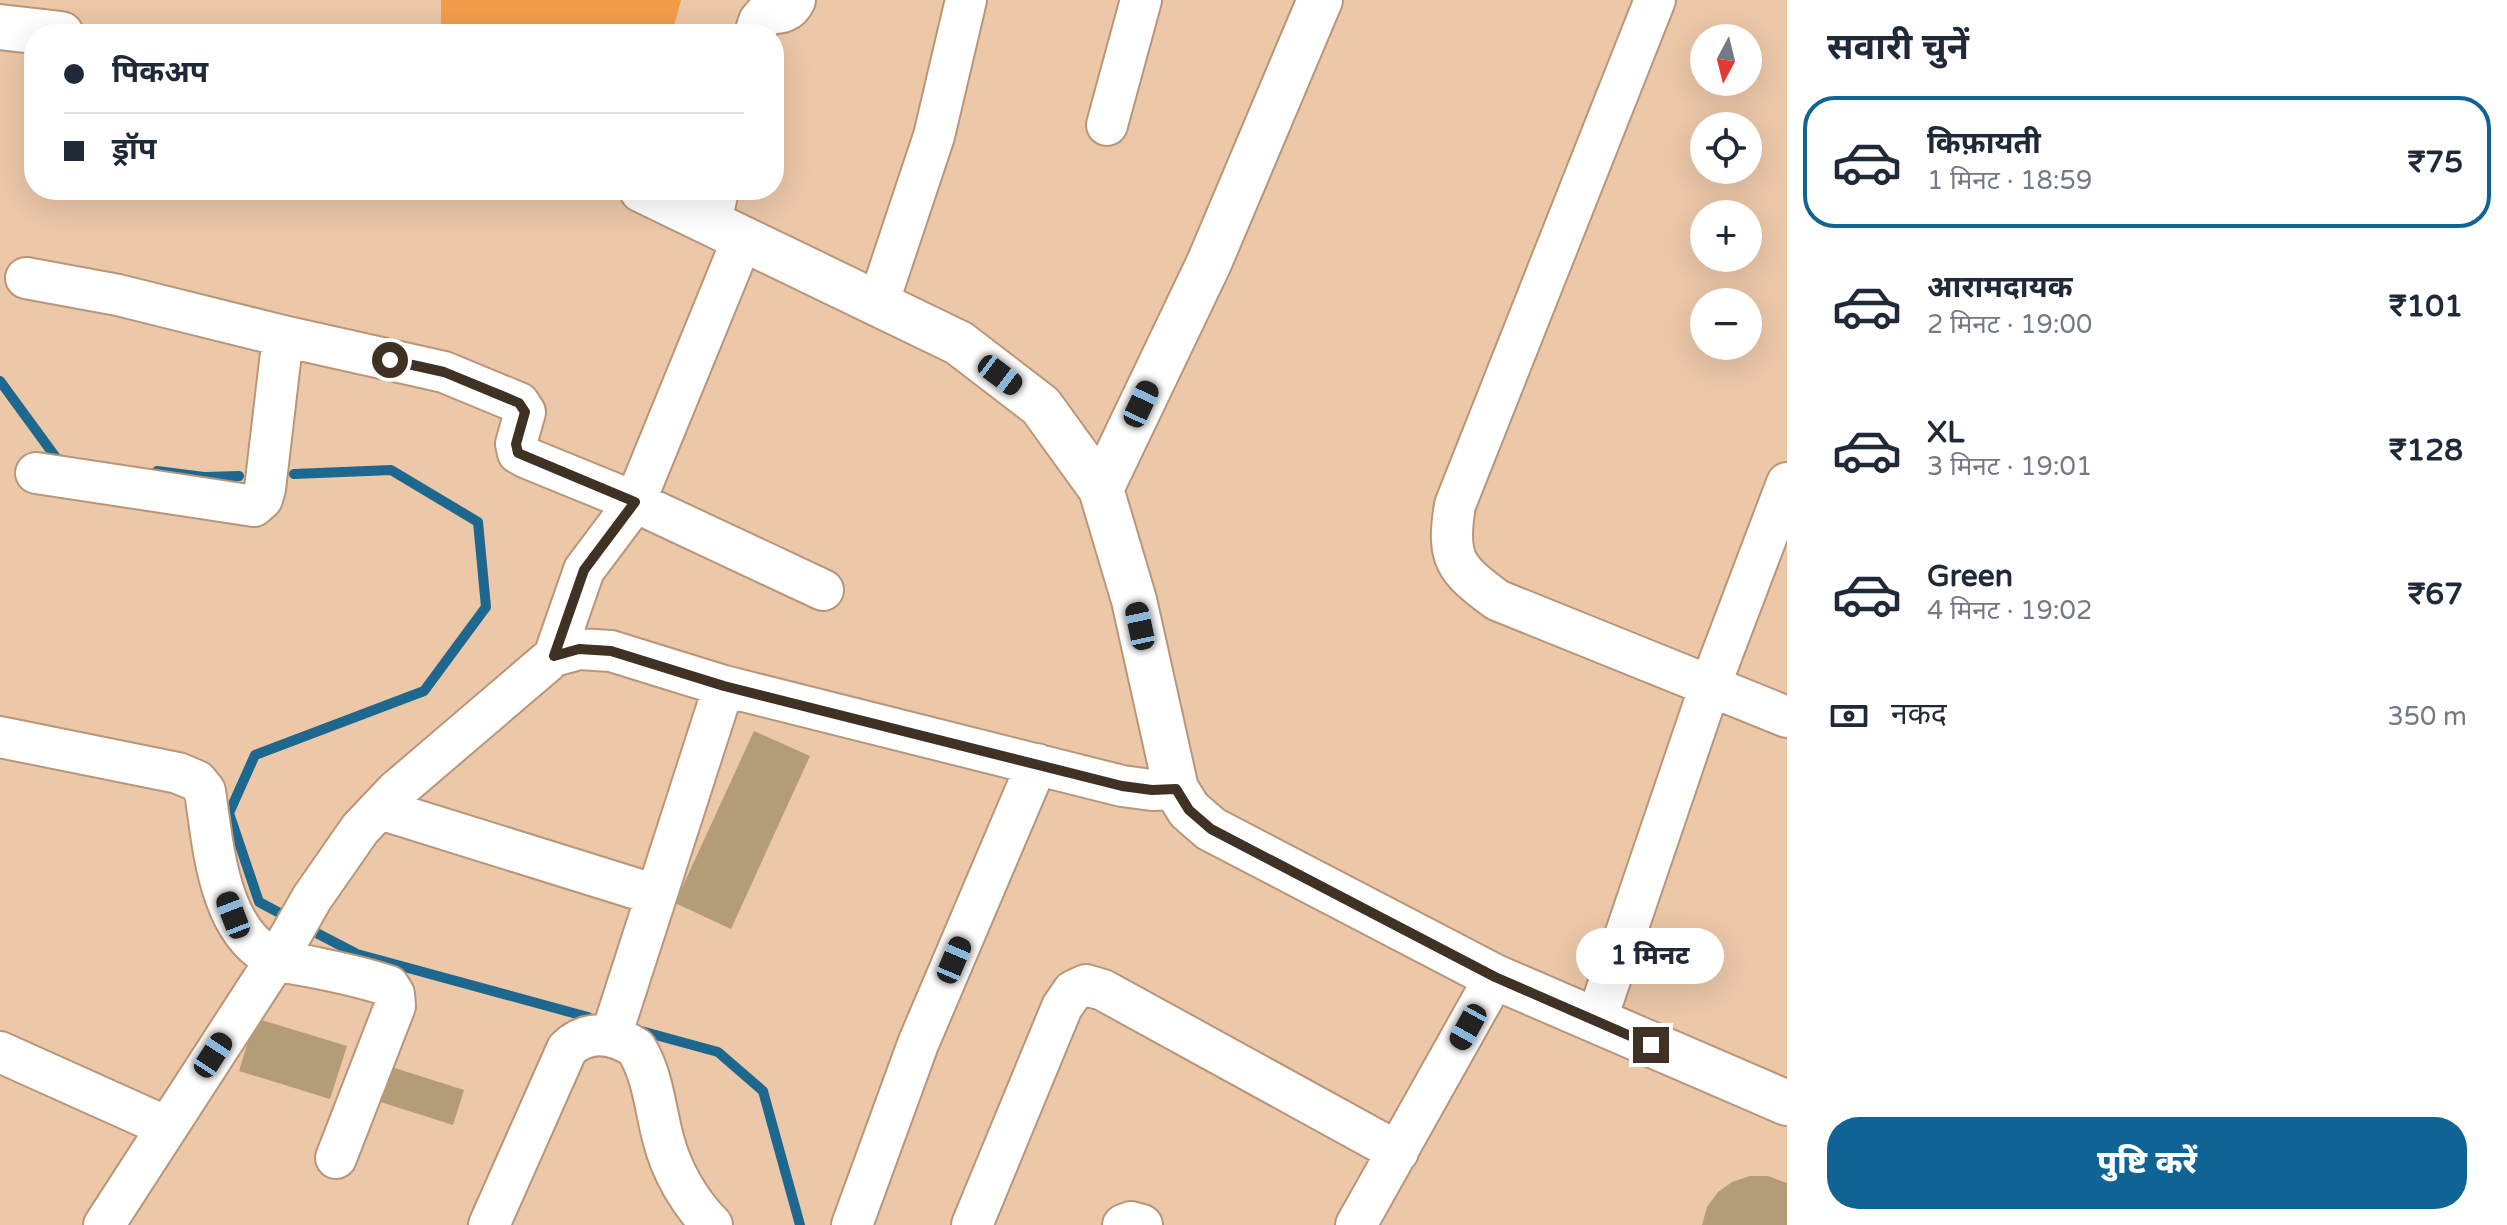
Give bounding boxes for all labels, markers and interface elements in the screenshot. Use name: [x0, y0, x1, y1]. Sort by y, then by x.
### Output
north arrow: [1690, 24, 1762, 96]
map controls: [1690, 24, 1762, 360]
text: सवारी चुनें: [1827, 26, 1969, 69]
text: पिकअप: [112, 54, 208, 91]
button: locate: [1690, 112, 1762, 184]
text: किफ़ायती: [1927, 125, 2041, 162]
icon: car: [1831, 126, 1903, 198]
text: ड्रॉप: [112, 131, 156, 168]
text: ₹75: [2408, 144, 2463, 181]
text: 1 मिनट · 18:59: [1927, 165, 2092, 196]
button: +: [1690, 200, 1762, 272]
text: आरामदायक: [1927, 269, 2073, 306]
icon: car: [1831, 270, 1903, 342]
button: −: [1690, 288, 1762, 360]
text: ₹101: [2389, 288, 2463, 325]
text: 2 मिनट · 19:00: [1927, 309, 2092, 340]
route start: [372, 342, 408, 378]
car: [974, 351, 1026, 399]
car: [1120, 377, 1162, 431]
icon: car: [1831, 414, 1903, 486]
text: XL: [1927, 414, 1964, 451]
text: ₹128: [2389, 432, 2463, 469]
text: 3 मिनट · 19:01: [1927, 451, 2092, 482]
icon: car: [1831, 558, 1903, 630]
text: Green: [1927, 558, 2013, 595]
text: ₹67: [2408, 576, 2463, 613]
text: 4 मिनट · 19:02: [1927, 595, 2092, 626]
car: [1123, 600, 1157, 652]
icon: cash: [1827, 694, 1871, 738]
text: नकद: [1891, 696, 1947, 733]
text: 350 m: [2387, 701, 2467, 732]
car: [213, 888, 253, 942]
callout: 1 मिनट: [1577, 929, 1725, 985]
car: [934, 933, 974, 987]
text: 1 मिनट: [1610, 940, 1690, 971]
car: [1446, 1000, 1490, 1054]
route end: [1633, 1027, 1669, 1063]
car: [190, 1028, 236, 1082]
button: पुष्टि करें: [1827, 1117, 2467, 1209]

